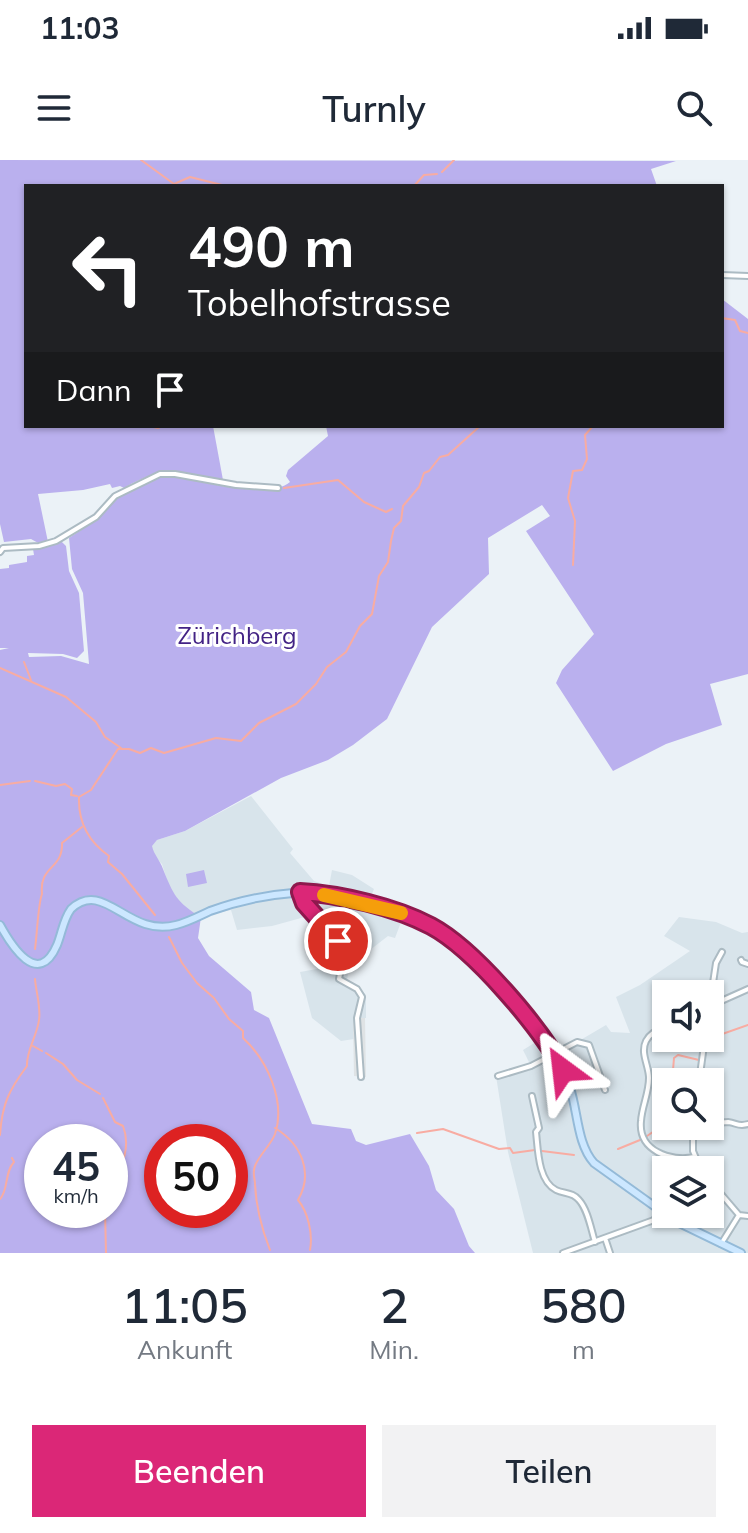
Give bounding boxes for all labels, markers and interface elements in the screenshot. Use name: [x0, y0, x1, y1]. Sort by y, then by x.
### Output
text: 11:03: [40, 9, 119, 47]
icon: menu: [32, 86, 76, 130]
text: Turnly: [322, 86, 426, 131]
icon: search: [672, 86, 716, 130]
text: 490 m: [188, 211, 355, 281]
icon: left: [56, 216, 160, 320]
text: Tobelhofstrasse: [188, 280, 451, 325]
icon: arrive: [148, 368, 192, 412]
text: Dann: [56, 371, 132, 409]
park label: Zürichberg: [178, 620, 296, 650]
pin: [304, 907, 372, 975]
icon: arrive: [316, 919, 360, 963]
map controls: [652, 980, 724, 1228]
button: sound: [652, 980, 724, 1052]
position arrow: [521, 1028, 605, 1112]
button: search: [652, 1068, 724, 1140]
speed limit sign: 50: [144, 1124, 248, 1228]
text: 45: [52, 1141, 100, 1191]
button: layers: [652, 1156, 724, 1228]
text: km/h: [53, 1183, 99, 1208]
text: 11:05: [121, 1275, 248, 1335]
text: 2: [380, 1275, 408, 1335]
text: 580: [540, 1275, 627, 1335]
text: Ankunft: [137, 1333, 232, 1366]
text: Min.: [369, 1333, 419, 1366]
text: m: [572, 1333, 595, 1366]
button: Beenden: [32, 1425, 366, 1517]
button: Teilen: [382, 1425, 716, 1517]

